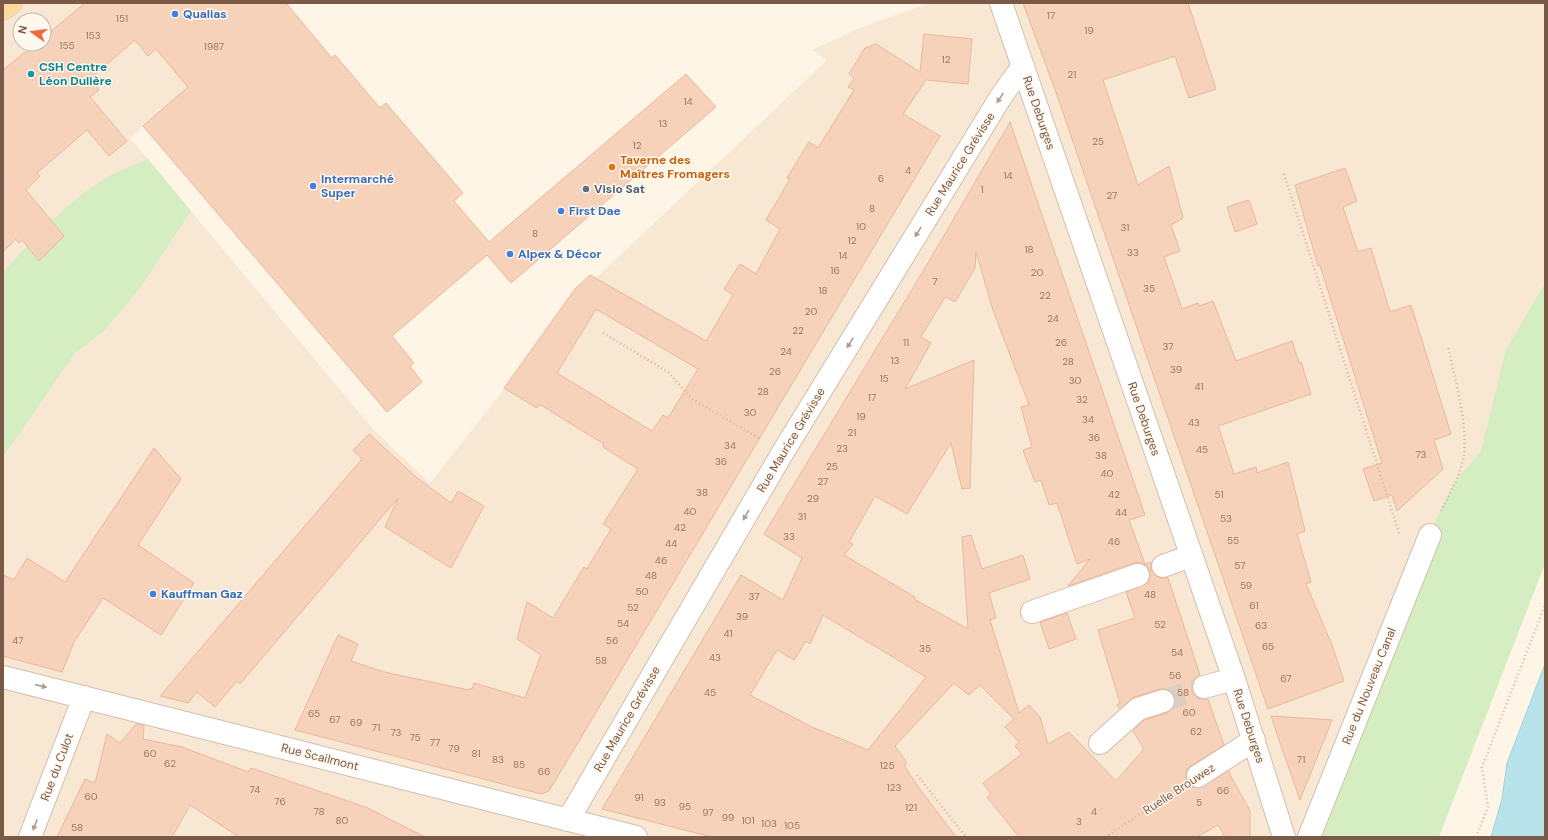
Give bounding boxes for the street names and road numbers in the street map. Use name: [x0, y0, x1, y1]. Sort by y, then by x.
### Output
street label: Rue Deburges: [1019, 74, 1059, 152]
street label: Rue Maurice Grévisse: [922, 109, 999, 219]
street label: Rue Deburges: [1124, 380, 1164, 458]
street label: Rue Maurice Grévisse: [753, 384, 829, 495]
street label: Rue du Nouveau Canal: [1338, 625, 1400, 747]
street label: Rue Maurice Grévisse: [590, 663, 664, 775]
street label: Rue Deburges: [1229, 687, 1269, 765]
street label: Rue du Culot: [37, 731, 77, 803]
street label: Rue Scailmont: [280, 740, 361, 774]
street label: Ruelle Brouwez: [1140, 760, 1218, 818]

